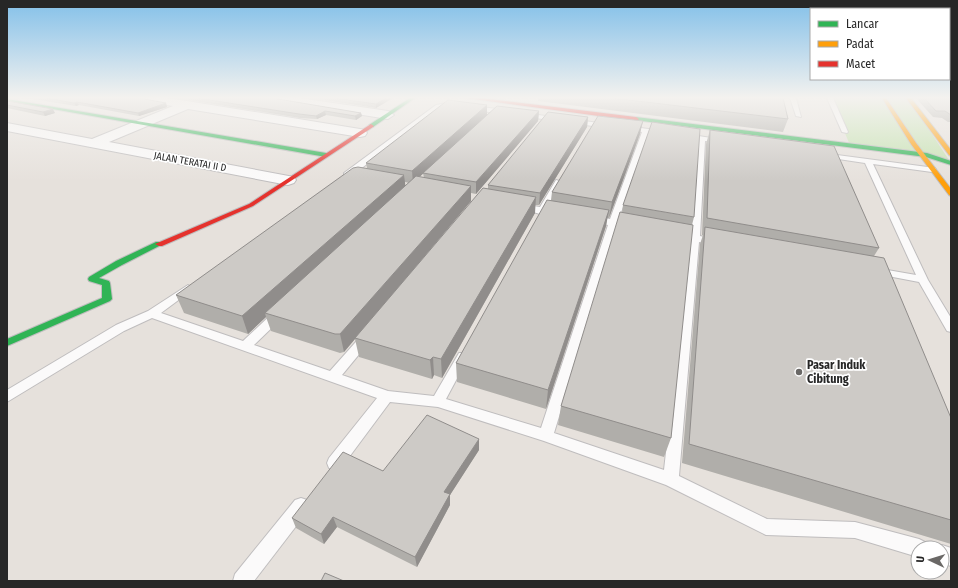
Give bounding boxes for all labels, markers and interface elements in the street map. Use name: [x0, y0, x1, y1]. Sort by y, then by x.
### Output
legend: [810, 8, 950, 80]
text: Lancar: [846, 17, 879, 31]
text: Padat: [846, 37, 874, 51]
text: Macet: [846, 57, 875, 71]
street label: JALAN TERATAI II D: [153, 150, 227, 174]
place label: Pasar Induk Cibitung: [807, 358, 866, 386]
marker: Pasar Induk Cibitung: [794, 367, 804, 377]
north arrow: [910, 540, 950, 580]
text: U: [914, 556, 927, 563]

